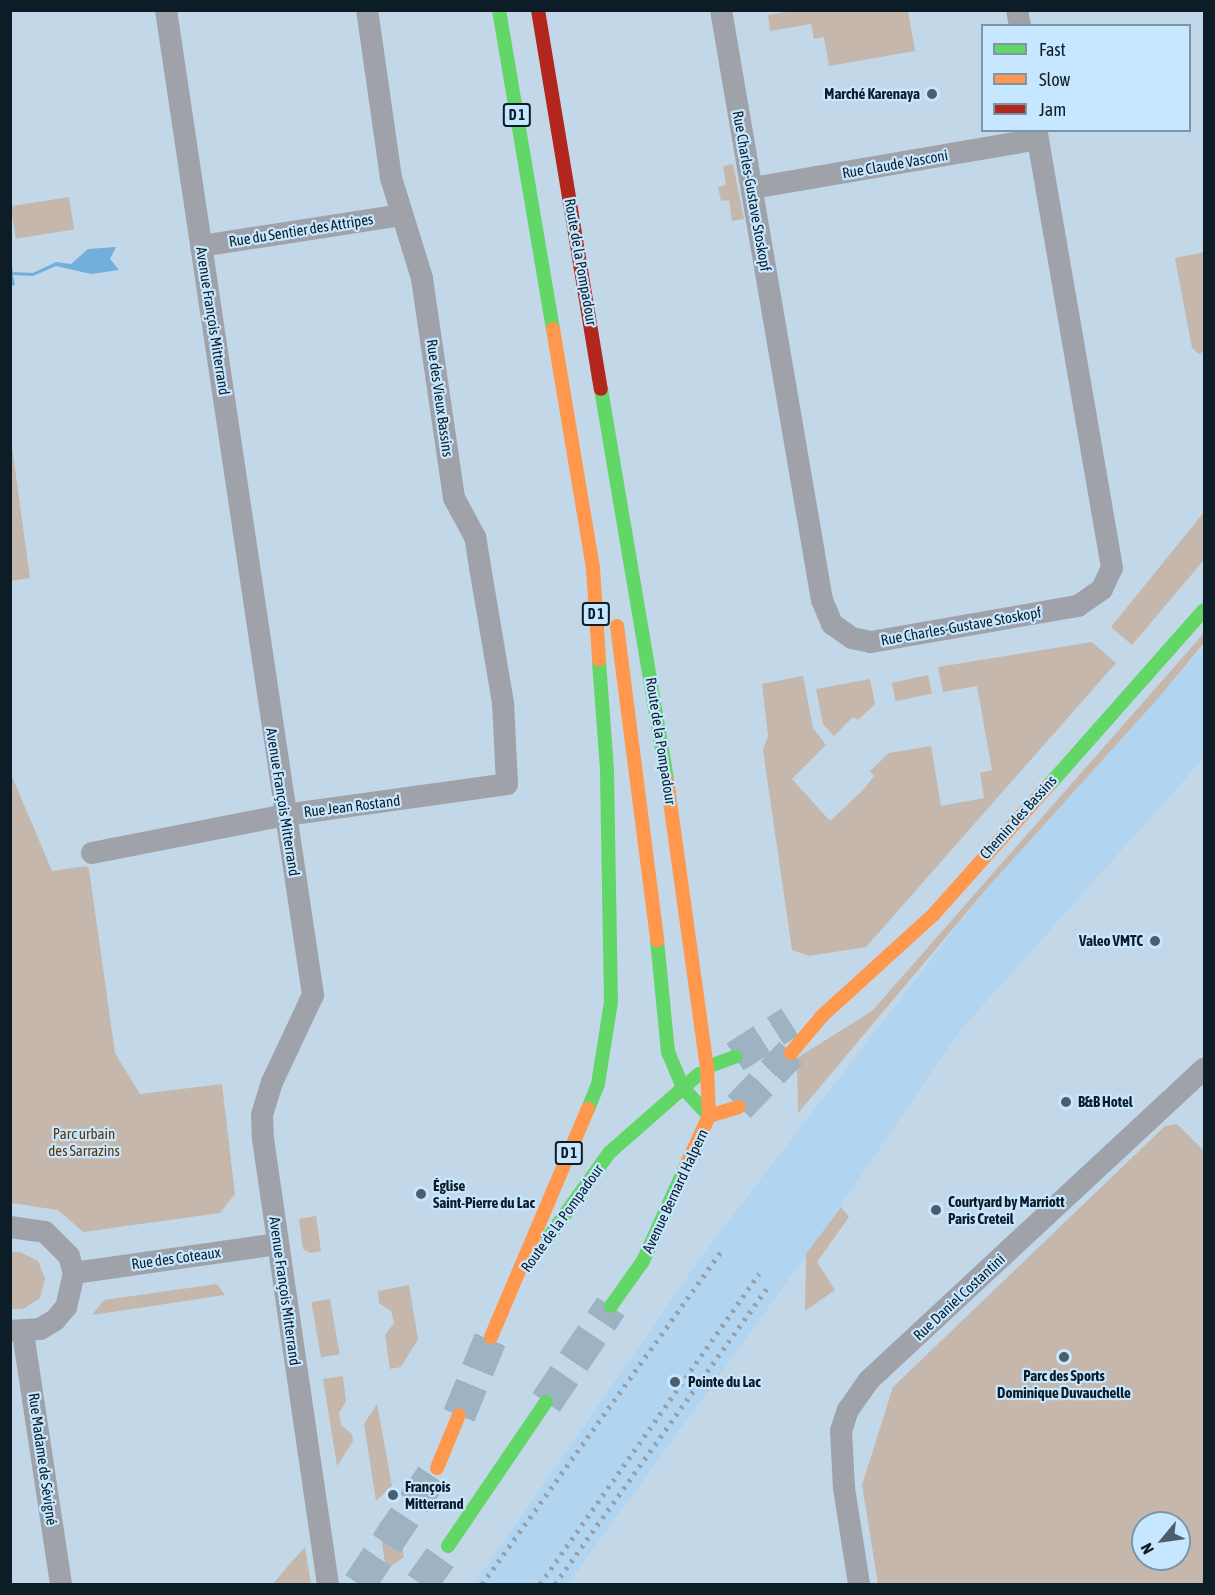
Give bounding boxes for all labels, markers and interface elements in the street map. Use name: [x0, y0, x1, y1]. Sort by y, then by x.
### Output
legend: [981, 24, 1191, 132]
text: Fast: [1039, 39, 1066, 60]
text: Slow: [1039, 69, 1070, 90]
place label: Marché Karenaya: [824, 85, 920, 103]
marker: Marché Karenaya: [925, 87, 939, 101]
text: Jam: [1039, 99, 1066, 120]
road number: D 1: [502, 104, 532, 126]
street label: Rue Charles-Gustave Stoskopf: [729, 109, 775, 273]
street label: Rue Claude Vasconi: [841, 146, 949, 182]
street label: Route de la Pompadour: [561, 197, 601, 327]
street label: Rue du Sentier des Attripes: [228, 210, 374, 250]
street label: Avenue François Mitterrand: [192, 246, 234, 396]
street label: Rue des Vieux Bassins: [423, 338, 457, 458]
road number: D 1: [581, 603, 611, 625]
street label: Rue Charles-Gustave Stoskopf: [879, 603, 1043, 649]
street label: Route de la Pompadour: [642, 676, 680, 806]
street label: Avenue François Mitterrand: [262, 727, 304, 877]
street label: Chemin des Bassins: [976, 771, 1060, 863]
street label: Rue Jean Rostand: [303, 791, 401, 821]
place label: Valeo VMTC: [1079, 932, 1143, 950]
marker: Valeo VMTC: [1148, 934, 1162, 948]
place label: B&B Hotel: [1078, 1093, 1133, 1111]
marker: B&B Hotel: [1059, 1095, 1073, 1109]
park label: Parc urbain des Sarrazins: [48, 1124, 120, 1159]
street label: Avenue Bernard Halpern: [638, 1126, 712, 1256]
road number: D 1: [554, 1142, 584, 1164]
street label: Route de la Pompadour: [517, 1161, 607, 1275]
place label: Église Saint-Pierre du Lac: [433, 1176, 535, 1211]
marker: Église Saint-Pierre du Lac: [414, 1187, 428, 1201]
place label: Courtyard by Marriott Paris Creteil: [948, 1192, 1064, 1227]
marker: Courtyard by Marriott Paris Creteil: [929, 1203, 943, 1217]
street label: Avenue François Mitterrand: [266, 1216, 304, 1366]
street label: Rue des Coteaux: [130, 1243, 222, 1273]
street label: Rue Daniel Costantini: [909, 1250, 1009, 1344]
marker: Parc des Sports Dominique Duvauchelle: [1057, 1350, 1071, 1364]
place label: Parc des Sports Dominique Duvauchelle: [997, 1366, 1131, 1401]
marker: Pointe du Lac: [666, 1373, 684, 1391]
place label: Pointe du Lac: [688, 1373, 761, 1391]
street label: Rue Madame de Sévigné: [25, 1392, 61, 1526]
place label: François Mitterrand: [405, 1477, 464, 1512]
marker: François Mitterrand: [386, 1488, 400, 1502]
north arrow: [1131, 1511, 1191, 1571]
text: N: [1137, 1540, 1157, 1557]

